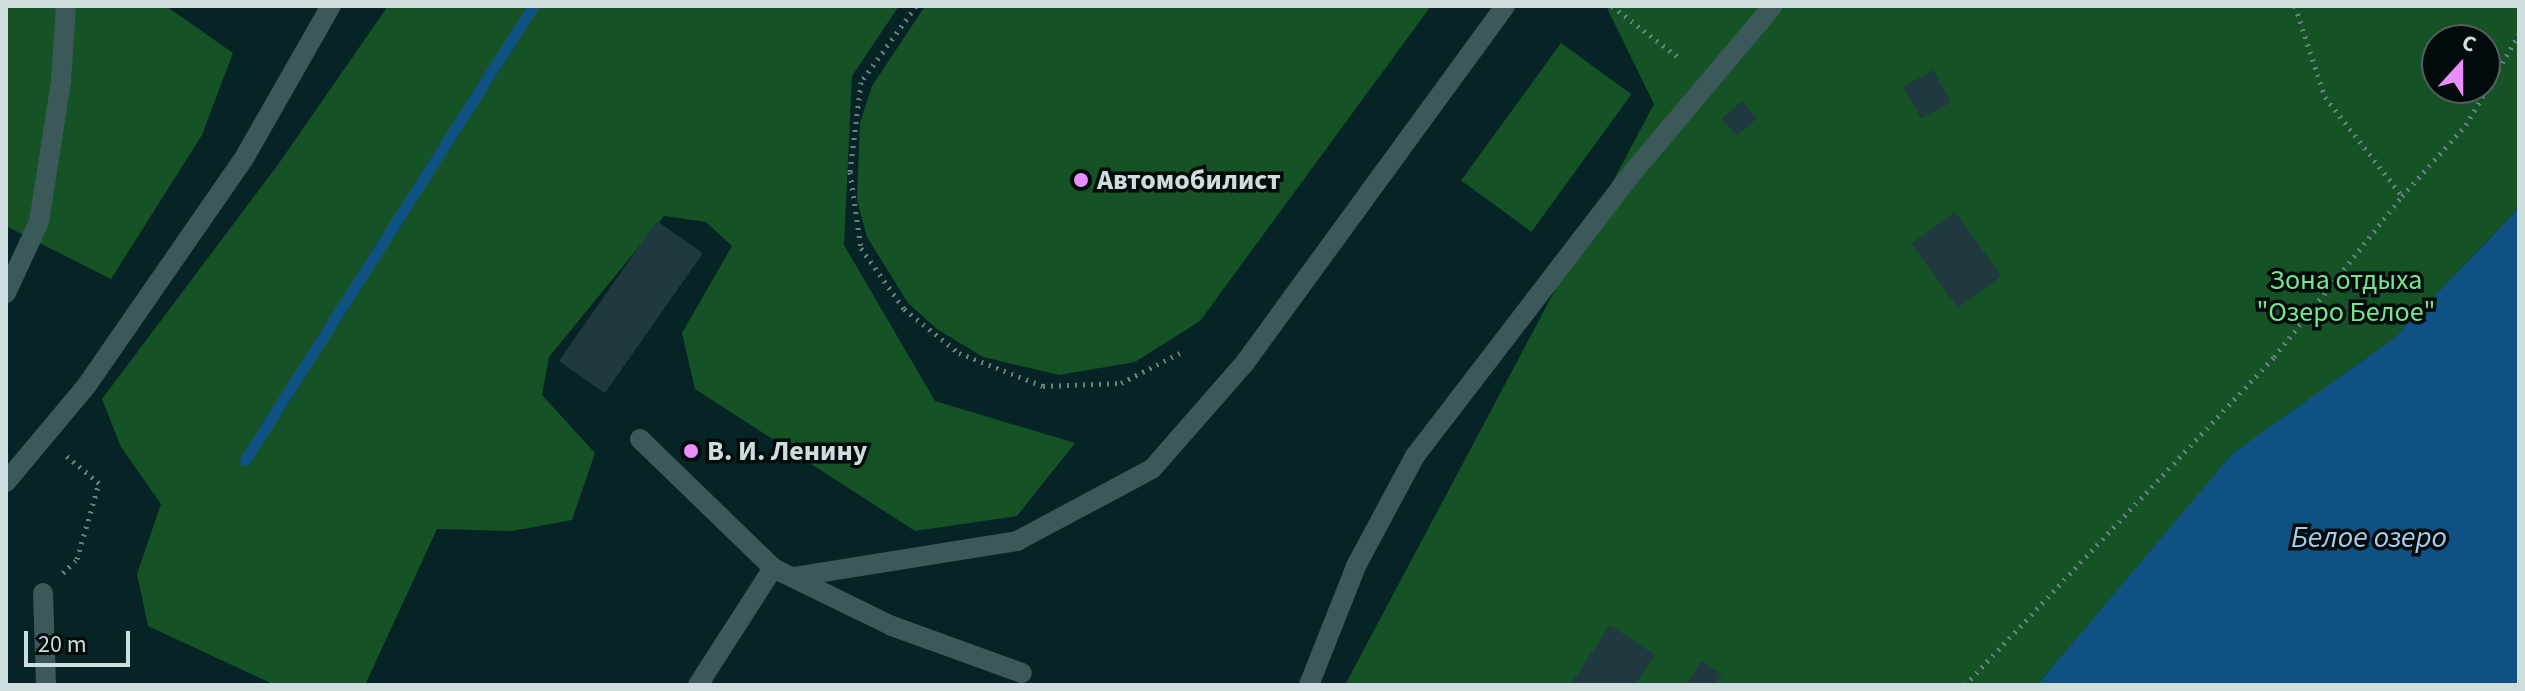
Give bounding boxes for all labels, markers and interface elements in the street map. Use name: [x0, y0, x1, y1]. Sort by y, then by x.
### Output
north arrow: [2421, 24, 2501, 104]
text: С: [2457, 26, 2481, 61]
place label: Автомобилист: [1097, 163, 1281, 197]
marker: Автомобилист: [1072, 171, 1090, 189]
park label: Зона отдыха "Озеро Белое": [2256, 263, 2436, 329]
place label: В. И. Ленину: [707, 434, 867, 468]
marker: В. И. Ленину: [682, 442, 700, 460]
water label: Белое озеро: [2291, 520, 2447, 556]
scale bar: [28, 615, 134, 665]
text: 20 m: [38, 627, 87, 662]

